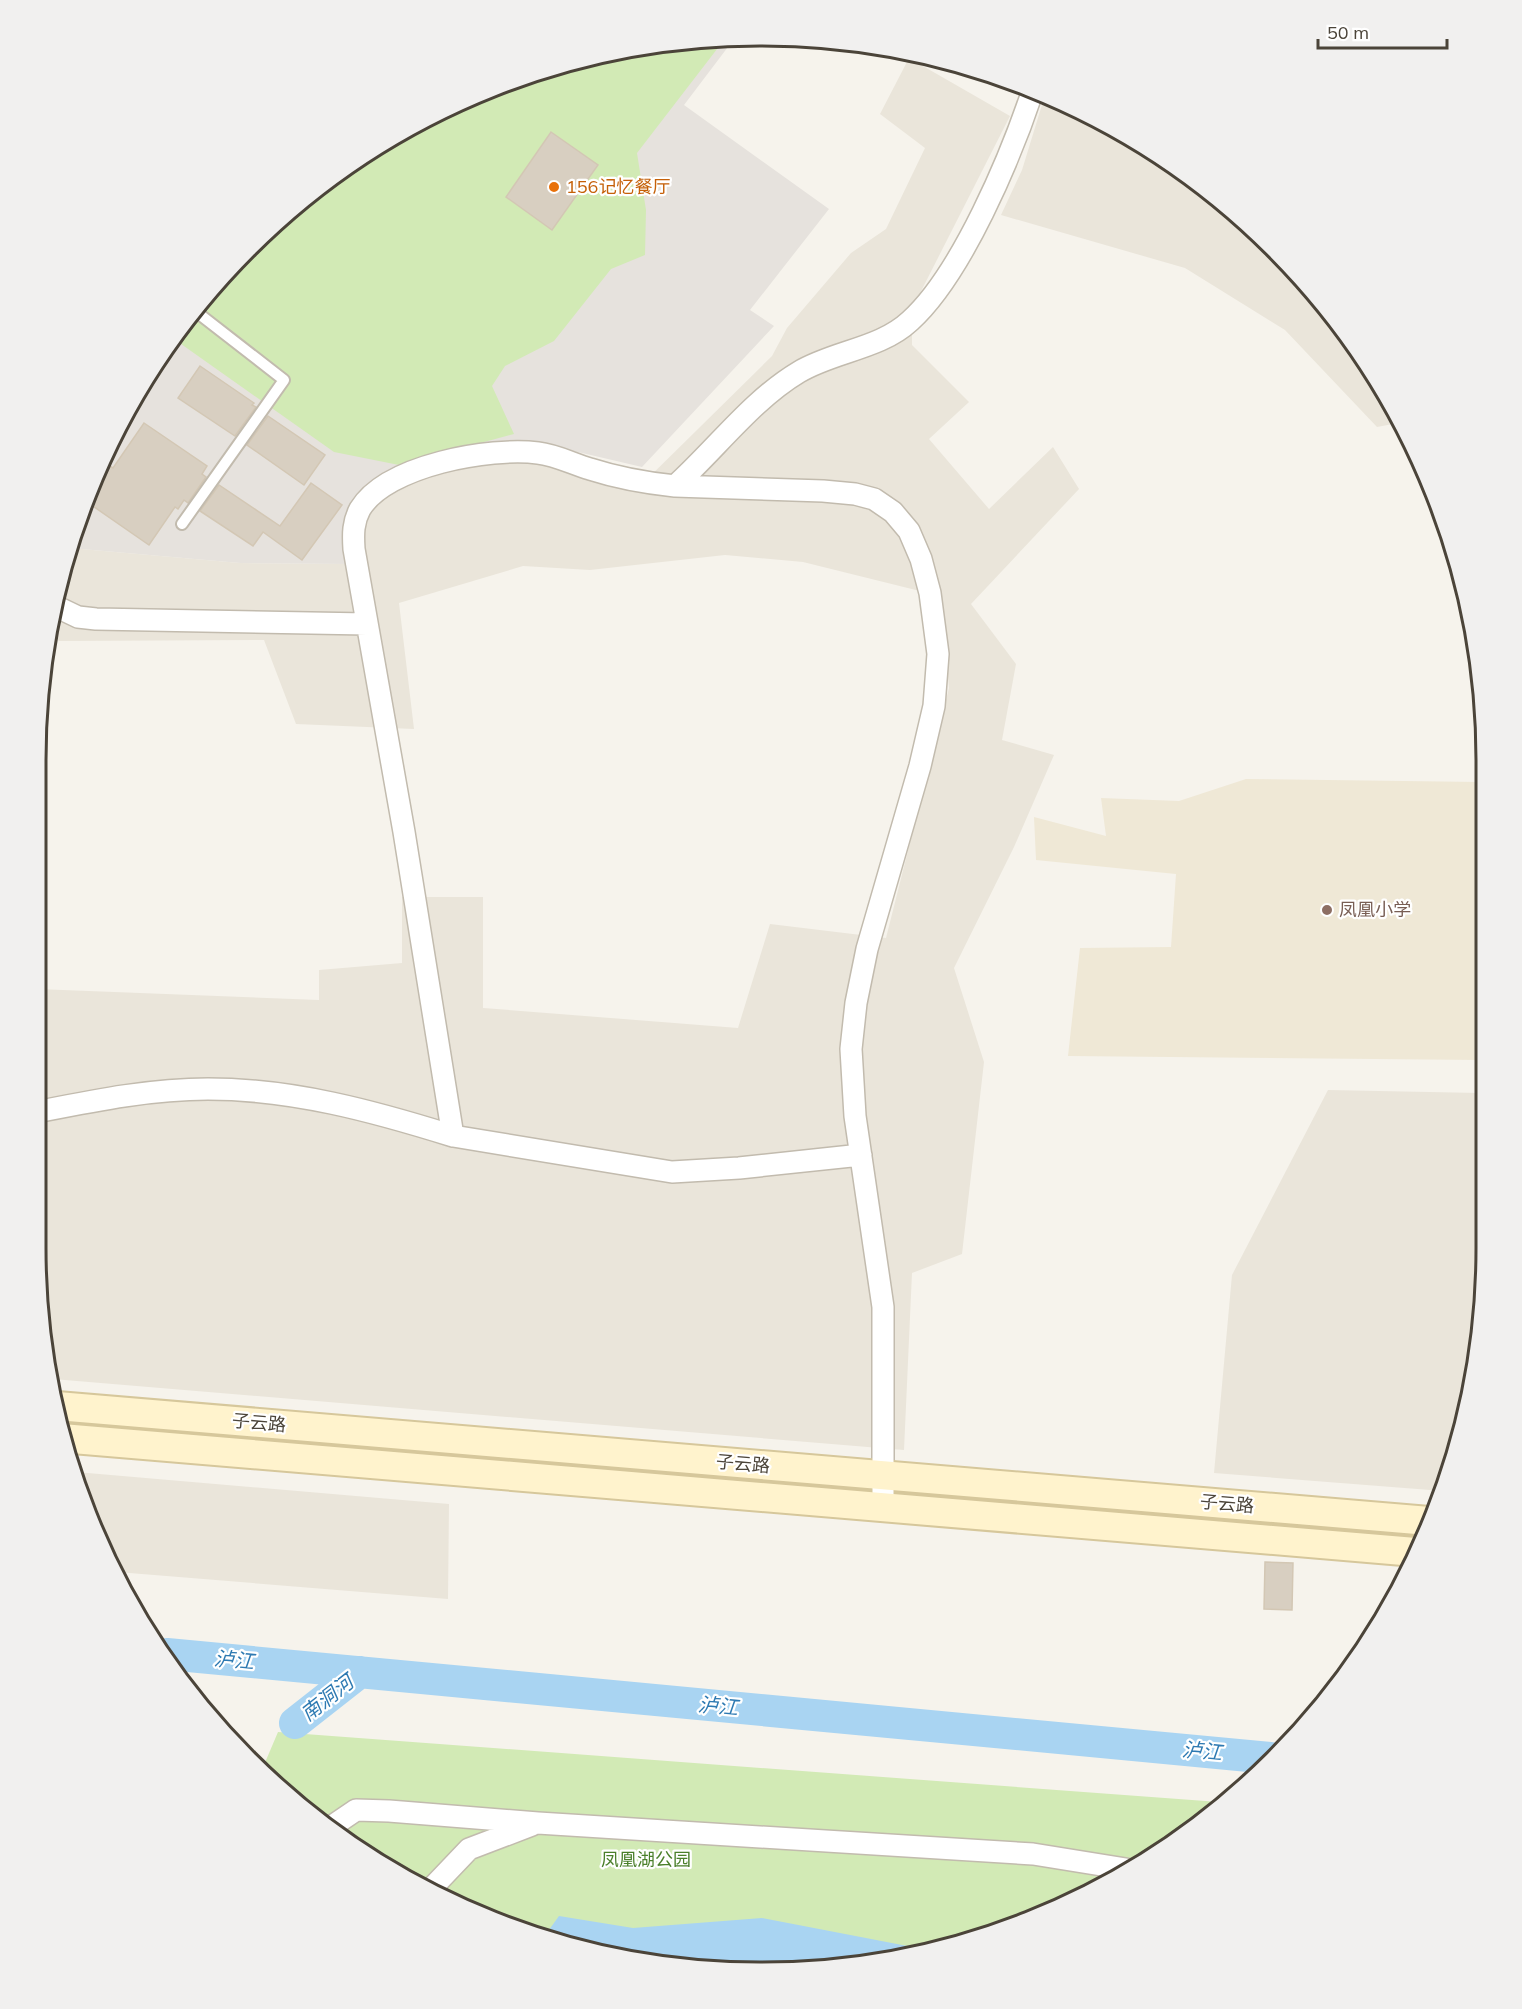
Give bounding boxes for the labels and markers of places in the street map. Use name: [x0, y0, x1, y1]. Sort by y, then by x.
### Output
place label: 156记忆餐厅: [566, 175, 670, 198]
marker: 156记忆餐厅: [547, 180, 561, 194]
place label: 凤凰小学: [1339, 898, 1411, 921]
marker: 凤凰小学: [1320, 903, 1334, 917]

